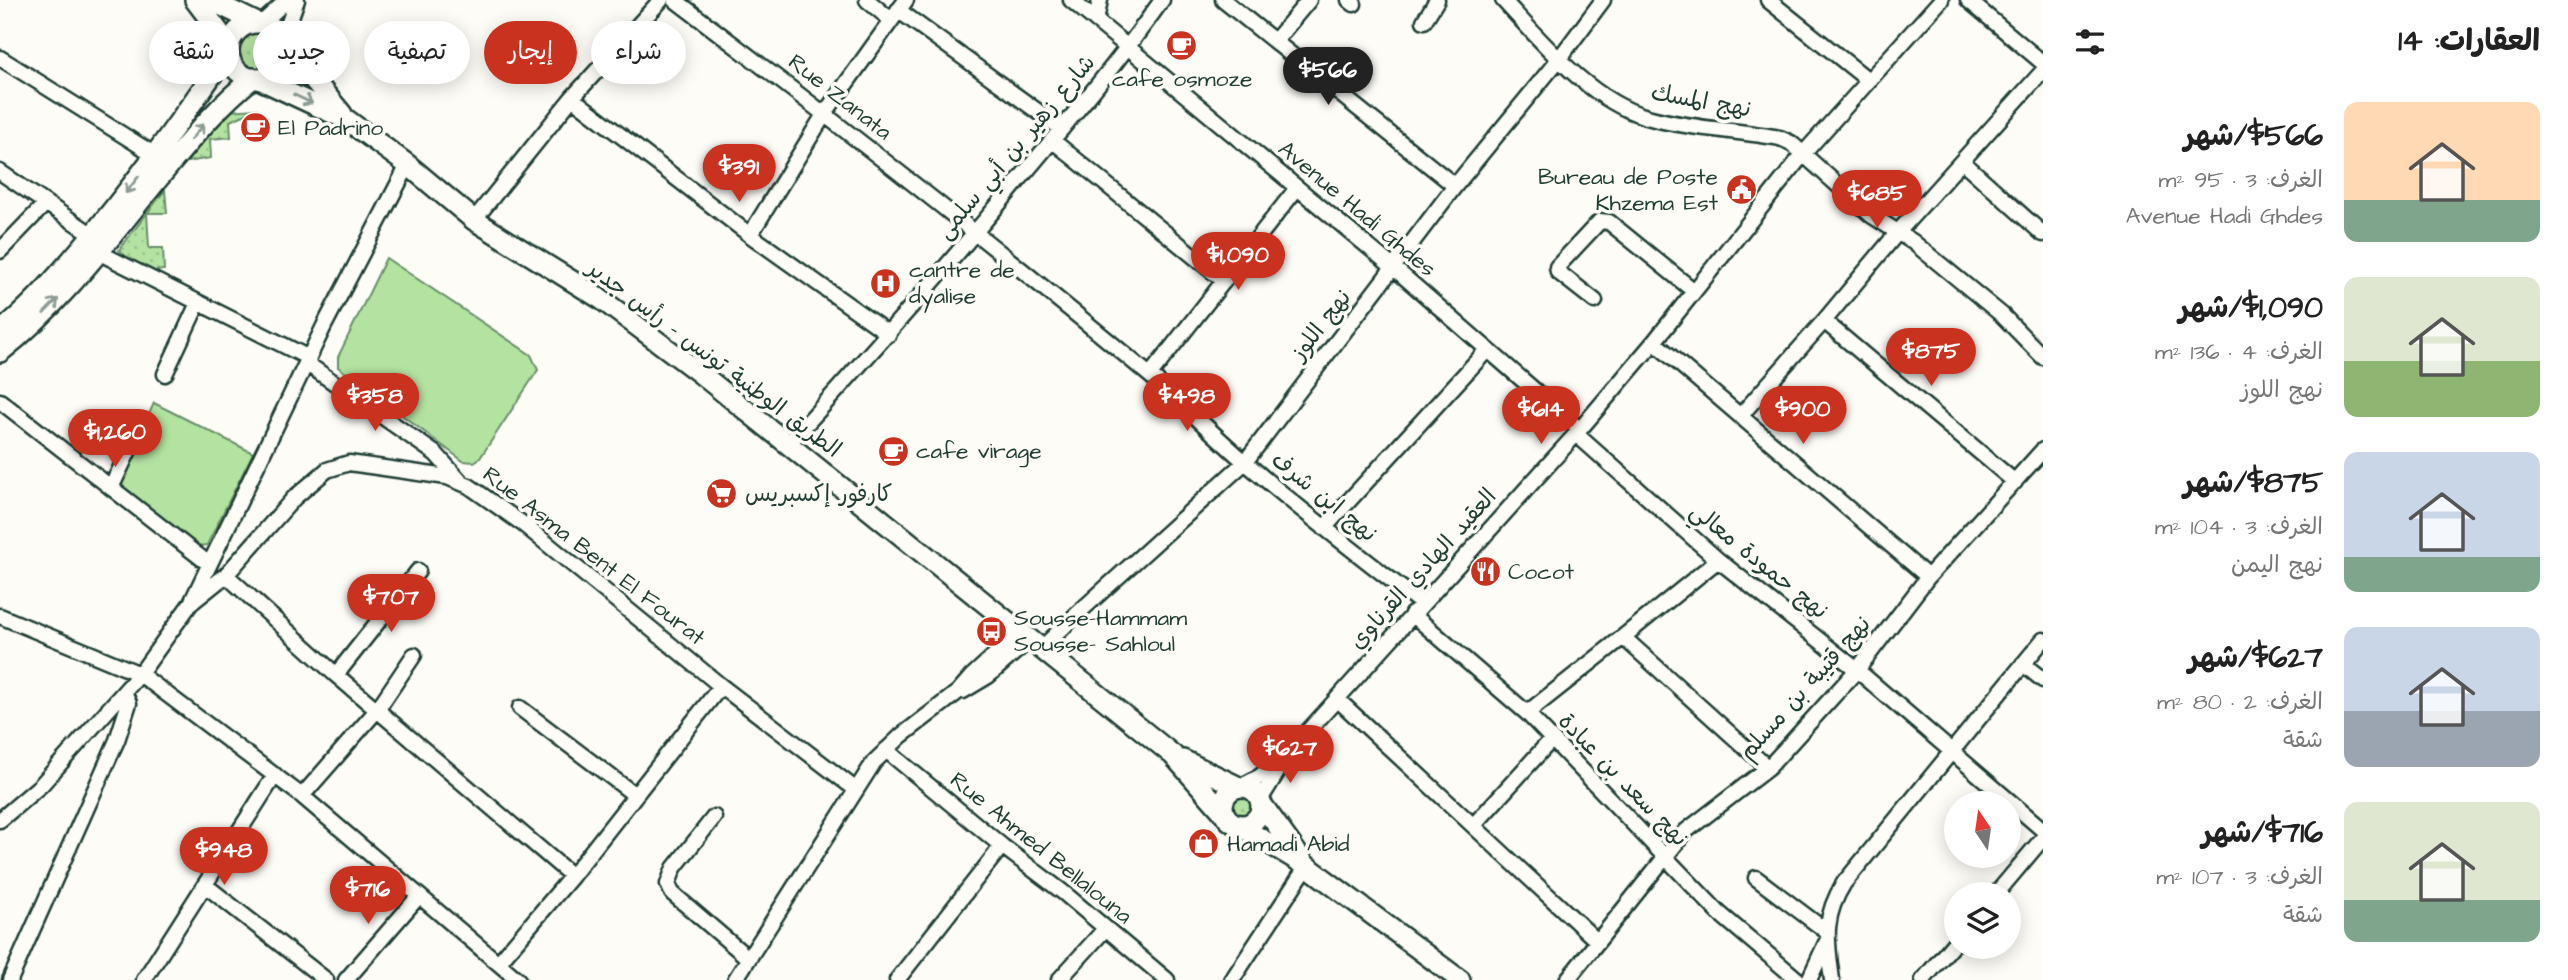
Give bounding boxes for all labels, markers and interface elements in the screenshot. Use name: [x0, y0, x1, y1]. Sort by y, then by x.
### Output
text: العقارات: 14: [2398, 20, 2540, 62]
chip: شقة: [149, 21, 239, 84]
chip: جديد: [253, 21, 350, 84]
chip: تصفية: [364, 21, 470, 84]
chip: إيجار: [484, 21, 577, 84]
chip: شراء: [591, 21, 686, 84]
icon: filters: [2071, 23, 2109, 61]
cafe icon: cafe osmoze: [1165, 28, 1199, 62]
street label: Rue Zanata: [781, 46, 899, 148]
street label: شارع زهير بن أبي سلمى: [929, 48, 1106, 249]
pin: $566: [1287, 48, 1369, 107]
text: $566: [1299, 54, 1357, 86]
place label: cafe osmoze: [1112, 63, 1252, 95]
street label: نهج المسك: [1648, 76, 1754, 126]
one-way arrow: [292, 93, 313, 106]
cafe icon: El Padrino: [238, 111, 272, 145]
place label: El Padrino: [278, 112, 383, 144]
text: $566/شهر: [2184, 115, 2323, 157]
one-way arrow: [189, 124, 205, 142]
icon: home: [2400, 130, 2484, 214]
street label: Avenue Hadi Ghdes: [1271, 133, 1443, 285]
pin: $391: [698, 144, 780, 204]
text: $391: [719, 151, 759, 183]
place label: Bureau de Poste Khzema Est: [1538, 161, 1719, 219]
text: الغرف: 3 · 95 m²: [2158, 164, 2323, 196]
pin: $685: [1836, 170, 1918, 230]
public building icon: Bureau de Poste Khzema Est: [1724, 173, 1758, 207]
one-way arrow: [124, 176, 139, 194]
text: $685: [1848, 177, 1906, 209]
text: Avenue Hadi Ghdes: [2126, 200, 2323, 232]
pin: $1,090: [1181, 232, 1295, 292]
text: $1,090: [1207, 239, 1269, 271]
street label: الطريق الوطنية تونس - رأس جدير: [579, 251, 848, 465]
place label: cantre de dyalise: [909, 254, 1015, 313]
hospital icon: cantre de dyalise: [869, 266, 903, 300]
street label: نهج اللوز: [1282, 283, 1359, 369]
text: $1,090/شهر: [2179, 287, 2323, 329]
one-way arrow: [42, 298, 59, 315]
icon: home: [2400, 305, 2484, 389]
pin: $875: [1890, 328, 1972, 388]
text: $875: [1902, 335, 1960, 367]
text: الغرف: 4 · 136 m²: [2155, 336, 2323, 368]
pin: $358: [334, 374, 416, 433]
pin: $498: [1146, 374, 1228, 433]
text: نهج اللوز: [2241, 374, 2323, 406]
text: $358: [347, 380, 403, 412]
text: $498: [1159, 380, 1215, 412]
pin: $614: [1500, 386, 1582, 446]
pin: $900: [1762, 386, 1844, 446]
text: $614: [1518, 393, 1564, 425]
text: $900: [1776, 393, 1830, 425]
pin: $1,260: [58, 410, 172, 469]
text: $1,260: [84, 416, 146, 448]
cafe icon: cafe virage: [876, 434, 910, 468]
place label: cafe virage: [916, 435, 1042, 468]
street label: نهج ابن شرف: [1264, 444, 1384, 550]
street label: Rue Asma Bent El Fourat: [476, 459, 712, 653]
text: $875/شهر: [2184, 462, 2323, 504]
supermarket icon: كارفور إكسبريس: [705, 477, 739, 511]
place label: كارفور إكسبريس: [745, 478, 893, 510]
icon: home: [2400, 480, 2484, 564]
street label: العقيد الهادي القرناوي: [1342, 481, 1504, 657]
street label: نهج حمودة معالي: [1681, 495, 1835, 630]
text: الغرف: 3 · 104 m²: [2155, 511, 2323, 543]
text: نهج اليمن: [2231, 549, 2323, 581]
restaurant icon: Cocot: [1468, 555, 1502, 589]
place label: Cocot: [1508, 556, 1575, 588]
pin: $707: [350, 574, 432, 634]
text: $707: [363, 581, 419, 613]
place label: Sousse-Hammam Sousse- Sahloul: [1014, 602, 1187, 660]
street label: نهج قتيبة بن مسلم: [1732, 609, 1879, 768]
bus stop icon: Sousse-Hammam Sousse- Sahloul: [974, 614, 1008, 648]
text: $627/شهر: [2188, 637, 2323, 679]
icon: home: [2400, 655, 2484, 739]
text: الغرف: 2 · 80 m²: [2157, 686, 2323, 718]
street label: نهج سعد بن عبادة: [1551, 706, 1695, 854]
text: شقة: [2283, 724, 2323, 756]
pin: $627: [1249, 726, 1331, 785]
text: $627: [1263, 732, 1317, 764]
street label: Rue Ahmed Bellalouna: [943, 764, 1139, 932]
north arrow: [1944, 791, 2021, 868]
map controls: [1944, 791, 2021, 959]
text: $716/شهر: [2202, 812, 2323, 854]
shop icon: Hamadi Abid: [1187, 827, 1221, 861]
pin: $948: [183, 828, 265, 887]
place label: Hamadi Abid: [1227, 828, 1350, 860]
icon: home: [2400, 830, 2484, 914]
text: $948: [196, 834, 252, 866]
text: الغرف: 3 · 107 m²: [2156, 861, 2323, 893]
pin: $716: [327, 866, 409, 926]
text: $716: [346, 873, 390, 905]
button: layers: [1944, 882, 2021, 959]
text: شقة: [2283, 899, 2323, 931]

